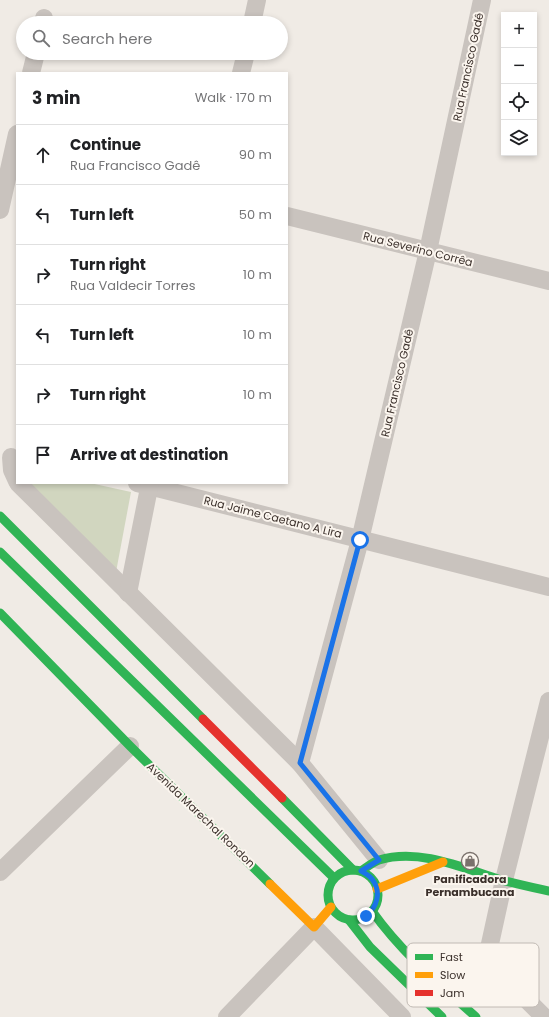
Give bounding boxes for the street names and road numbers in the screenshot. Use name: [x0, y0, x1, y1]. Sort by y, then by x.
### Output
street label: Rua Francisco Gadê: [449, 11, 487, 123]
street label: Rua Severino Corrêa: [362, 228, 474, 270]
street label: Rua Francisco Gadê: [377, 327, 417, 439]
street label: Rua Jaime Caetano A Lira: [202, 492, 344, 542]
street label: Avenida Marechal Rondon: [143, 759, 259, 871]

